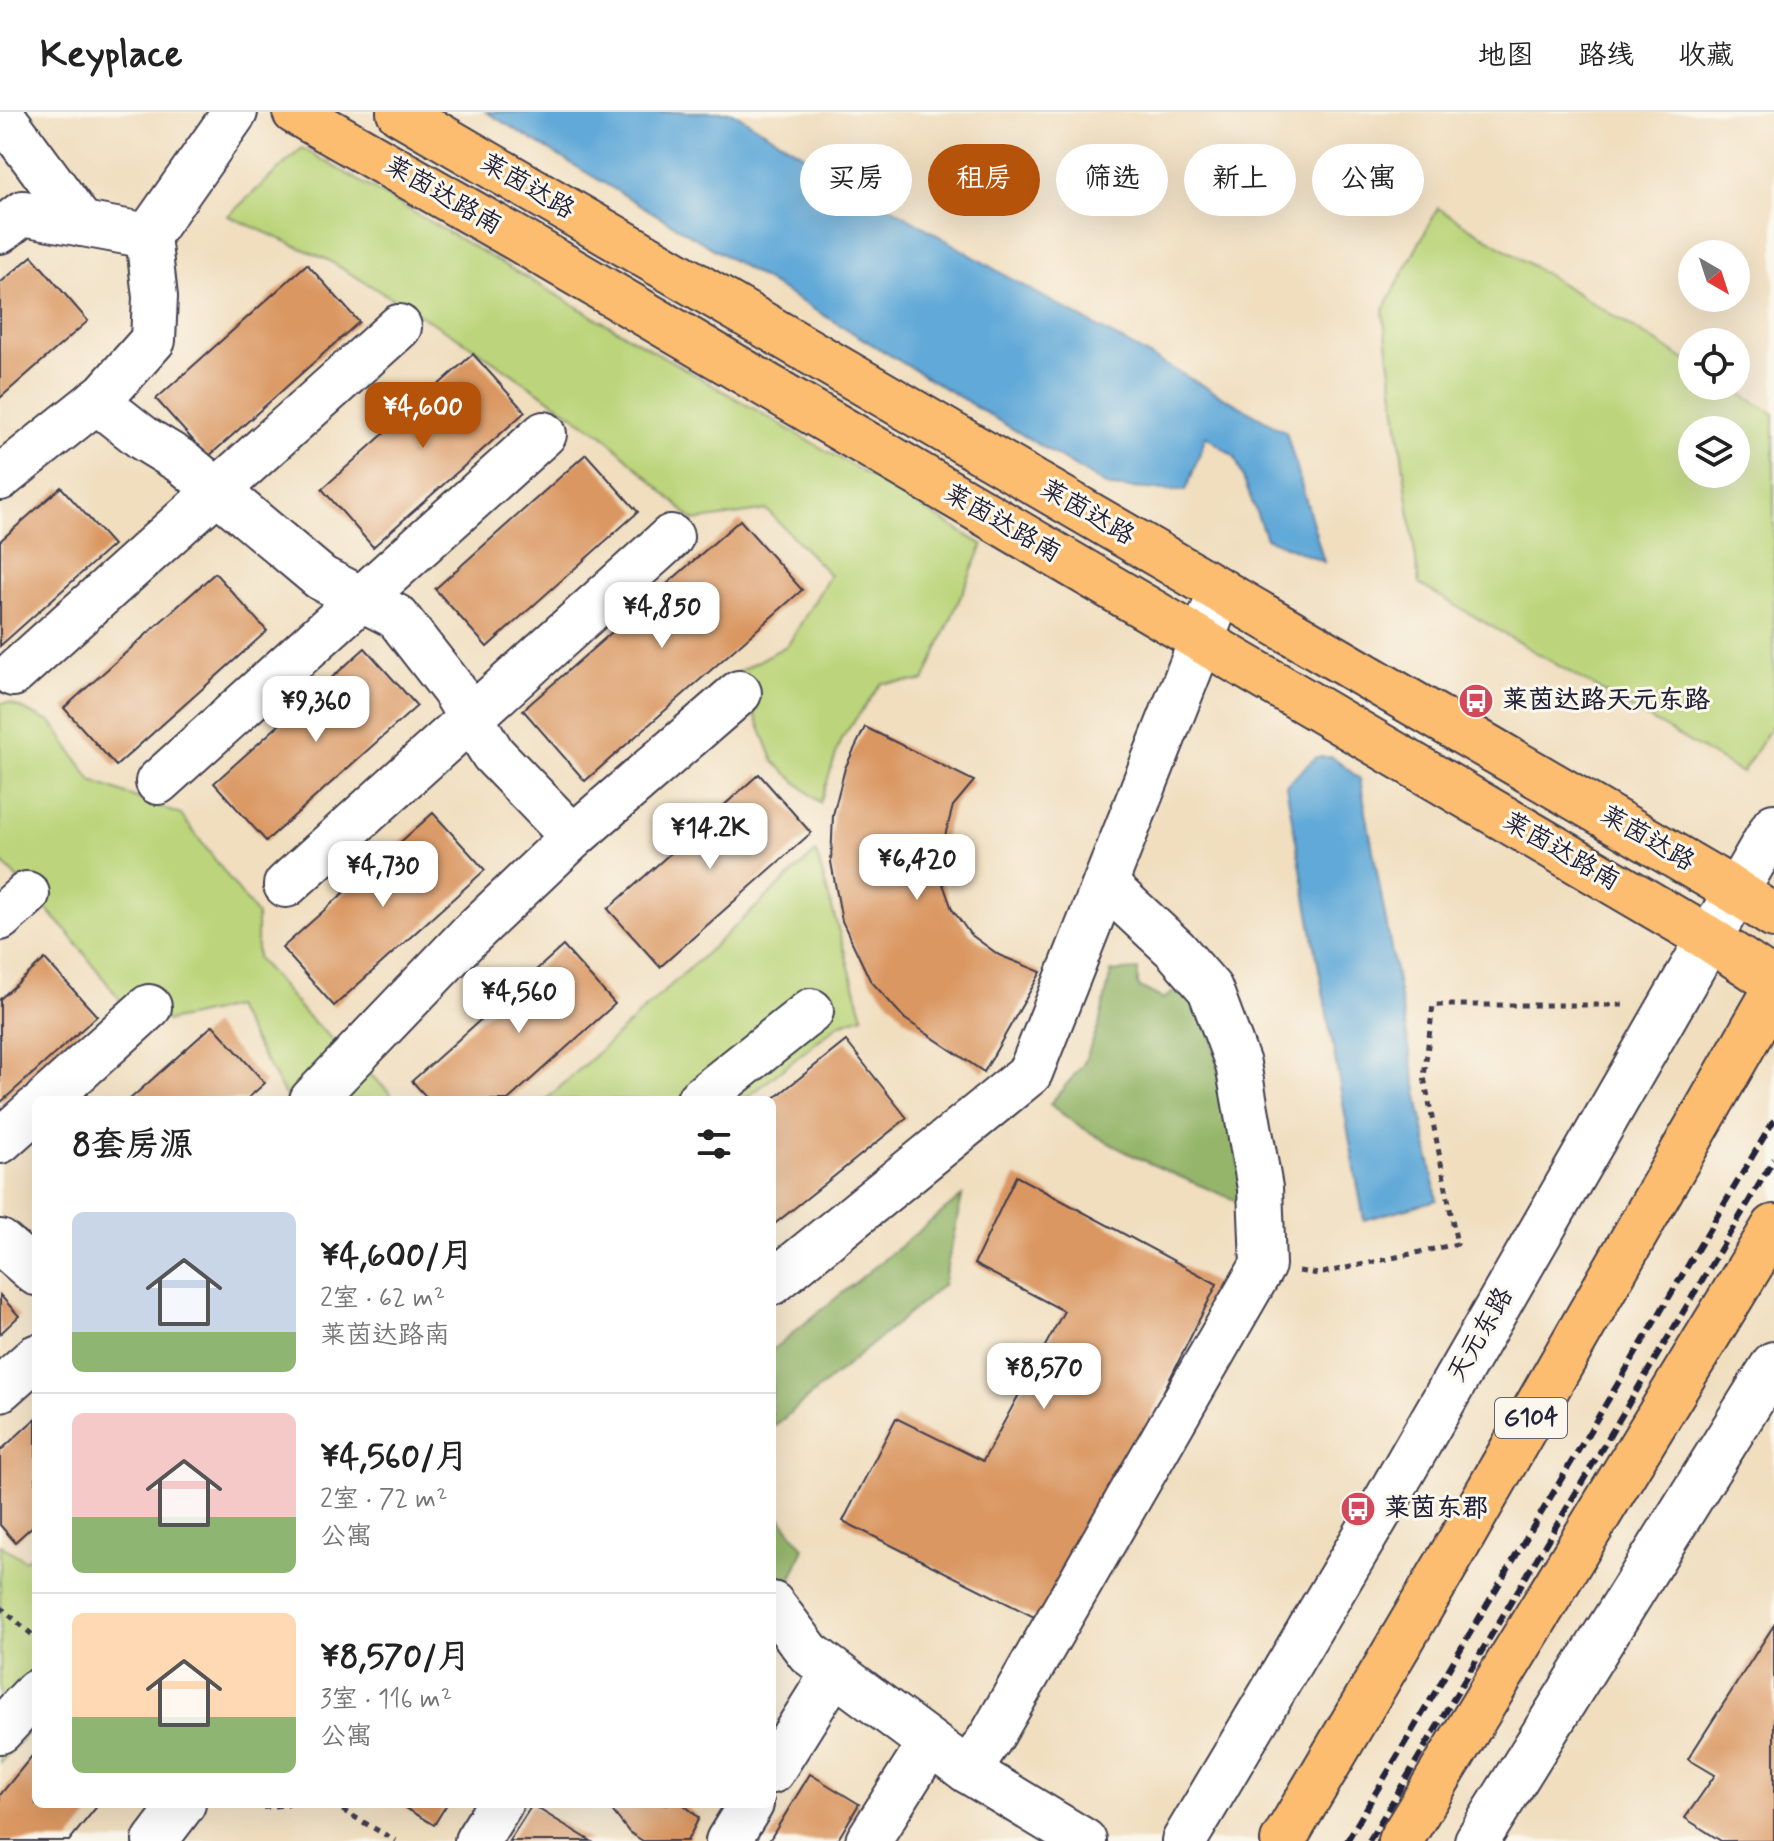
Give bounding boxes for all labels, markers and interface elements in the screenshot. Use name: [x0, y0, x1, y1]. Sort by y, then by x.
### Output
text: Keyplace: [40, 31, 183, 80]
text: 地图: [1478, 38, 1534, 75]
text: 路线: [1578, 38, 1634, 75]
text: 收藏: [1678, 38, 1734, 75]
chip: 买房: [800, 144, 912, 216]
chip: 租房: [928, 144, 1040, 216]
chip: 筛选: [1056, 144, 1168, 216]
chip: 新上: [1184, 144, 1296, 216]
chip: 公寓: [1312, 144, 1424, 216]
street label: 莱茵达路: [473, 146, 581, 228]
street label: 莱茵达路南: [378, 149, 508, 243]
north arrow: [1678, 240, 1750, 312]
map controls: [1678, 240, 1750, 488]
button: locate: [1678, 328, 1750, 400]
pin: ¥4,600: [358, 382, 488, 450]
text: ¥4,600: [383, 391, 463, 425]
button: layers: [1678, 416, 1750, 488]
street label: 莱茵达路: [1033, 472, 1141, 554]
street label: 莱茵达路南: [937, 477, 1067, 571]
pin: ¥4,850: [597, 582, 727, 650]
text: ¥4,850: [623, 591, 702, 625]
pin: ¥9,360: [251, 676, 381, 744]
bus stop icon: 莱茵达路天元东路: [1457, 682, 1495, 720]
place label: 莱茵达路天元东路: [1502, 684, 1710, 718]
text: ¥9,360: [280, 685, 352, 719]
street label: 莱茵达路: [1593, 798, 1701, 880]
pin: ¥14.2K: [645, 803, 775, 871]
street label: 莱茵达路南: [1496, 805, 1626, 899]
text: ¥14.2K: [671, 812, 749, 846]
pin: ¥6,420: [852, 834, 982, 902]
pin: ¥4,730: [318, 841, 448, 909]
text: ¥6,420: [877, 843, 957, 877]
text: ¥4,730: [346, 850, 420, 884]
pin: ¥4,560: [454, 967, 584, 1035]
text: ¥4,560: [481, 976, 557, 1010]
icon: filters: [692, 1122, 736, 1166]
text: 8套房源: [72, 1123, 193, 1168]
text: ¥4,600/月: [320, 1234, 474, 1279]
icon: home: [136, 1244, 232, 1340]
street label: 天元东路: [1440, 1281, 1522, 1389]
text: 2室 · 62 m²: [320, 1282, 445, 1316]
text: 莱茵达路南: [320, 1319, 450, 1353]
pin: ¥8,570: [979, 1343, 1109, 1411]
text: ¥8,570: [1005, 1352, 1083, 1386]
road number: G104: [1495, 1398, 1567, 1438]
text: ¥4,560/月: [320, 1435, 469, 1480]
icon: home: [136, 1445, 232, 1541]
text: 2室 · 72 m²: [320, 1483, 447, 1517]
bus stop icon: 莱茵东郡: [1339, 1490, 1377, 1528]
place label: 莱茵东郡: [1384, 1492, 1488, 1526]
text: 公寓: [320, 1520, 372, 1554]
text: ¥8,570/月: [320, 1635, 471, 1680]
icon: home: [136, 1645, 232, 1741]
text: 3室 · 116 m²: [320, 1683, 452, 1717]
text: 公寓: [320, 1720, 372, 1754]

